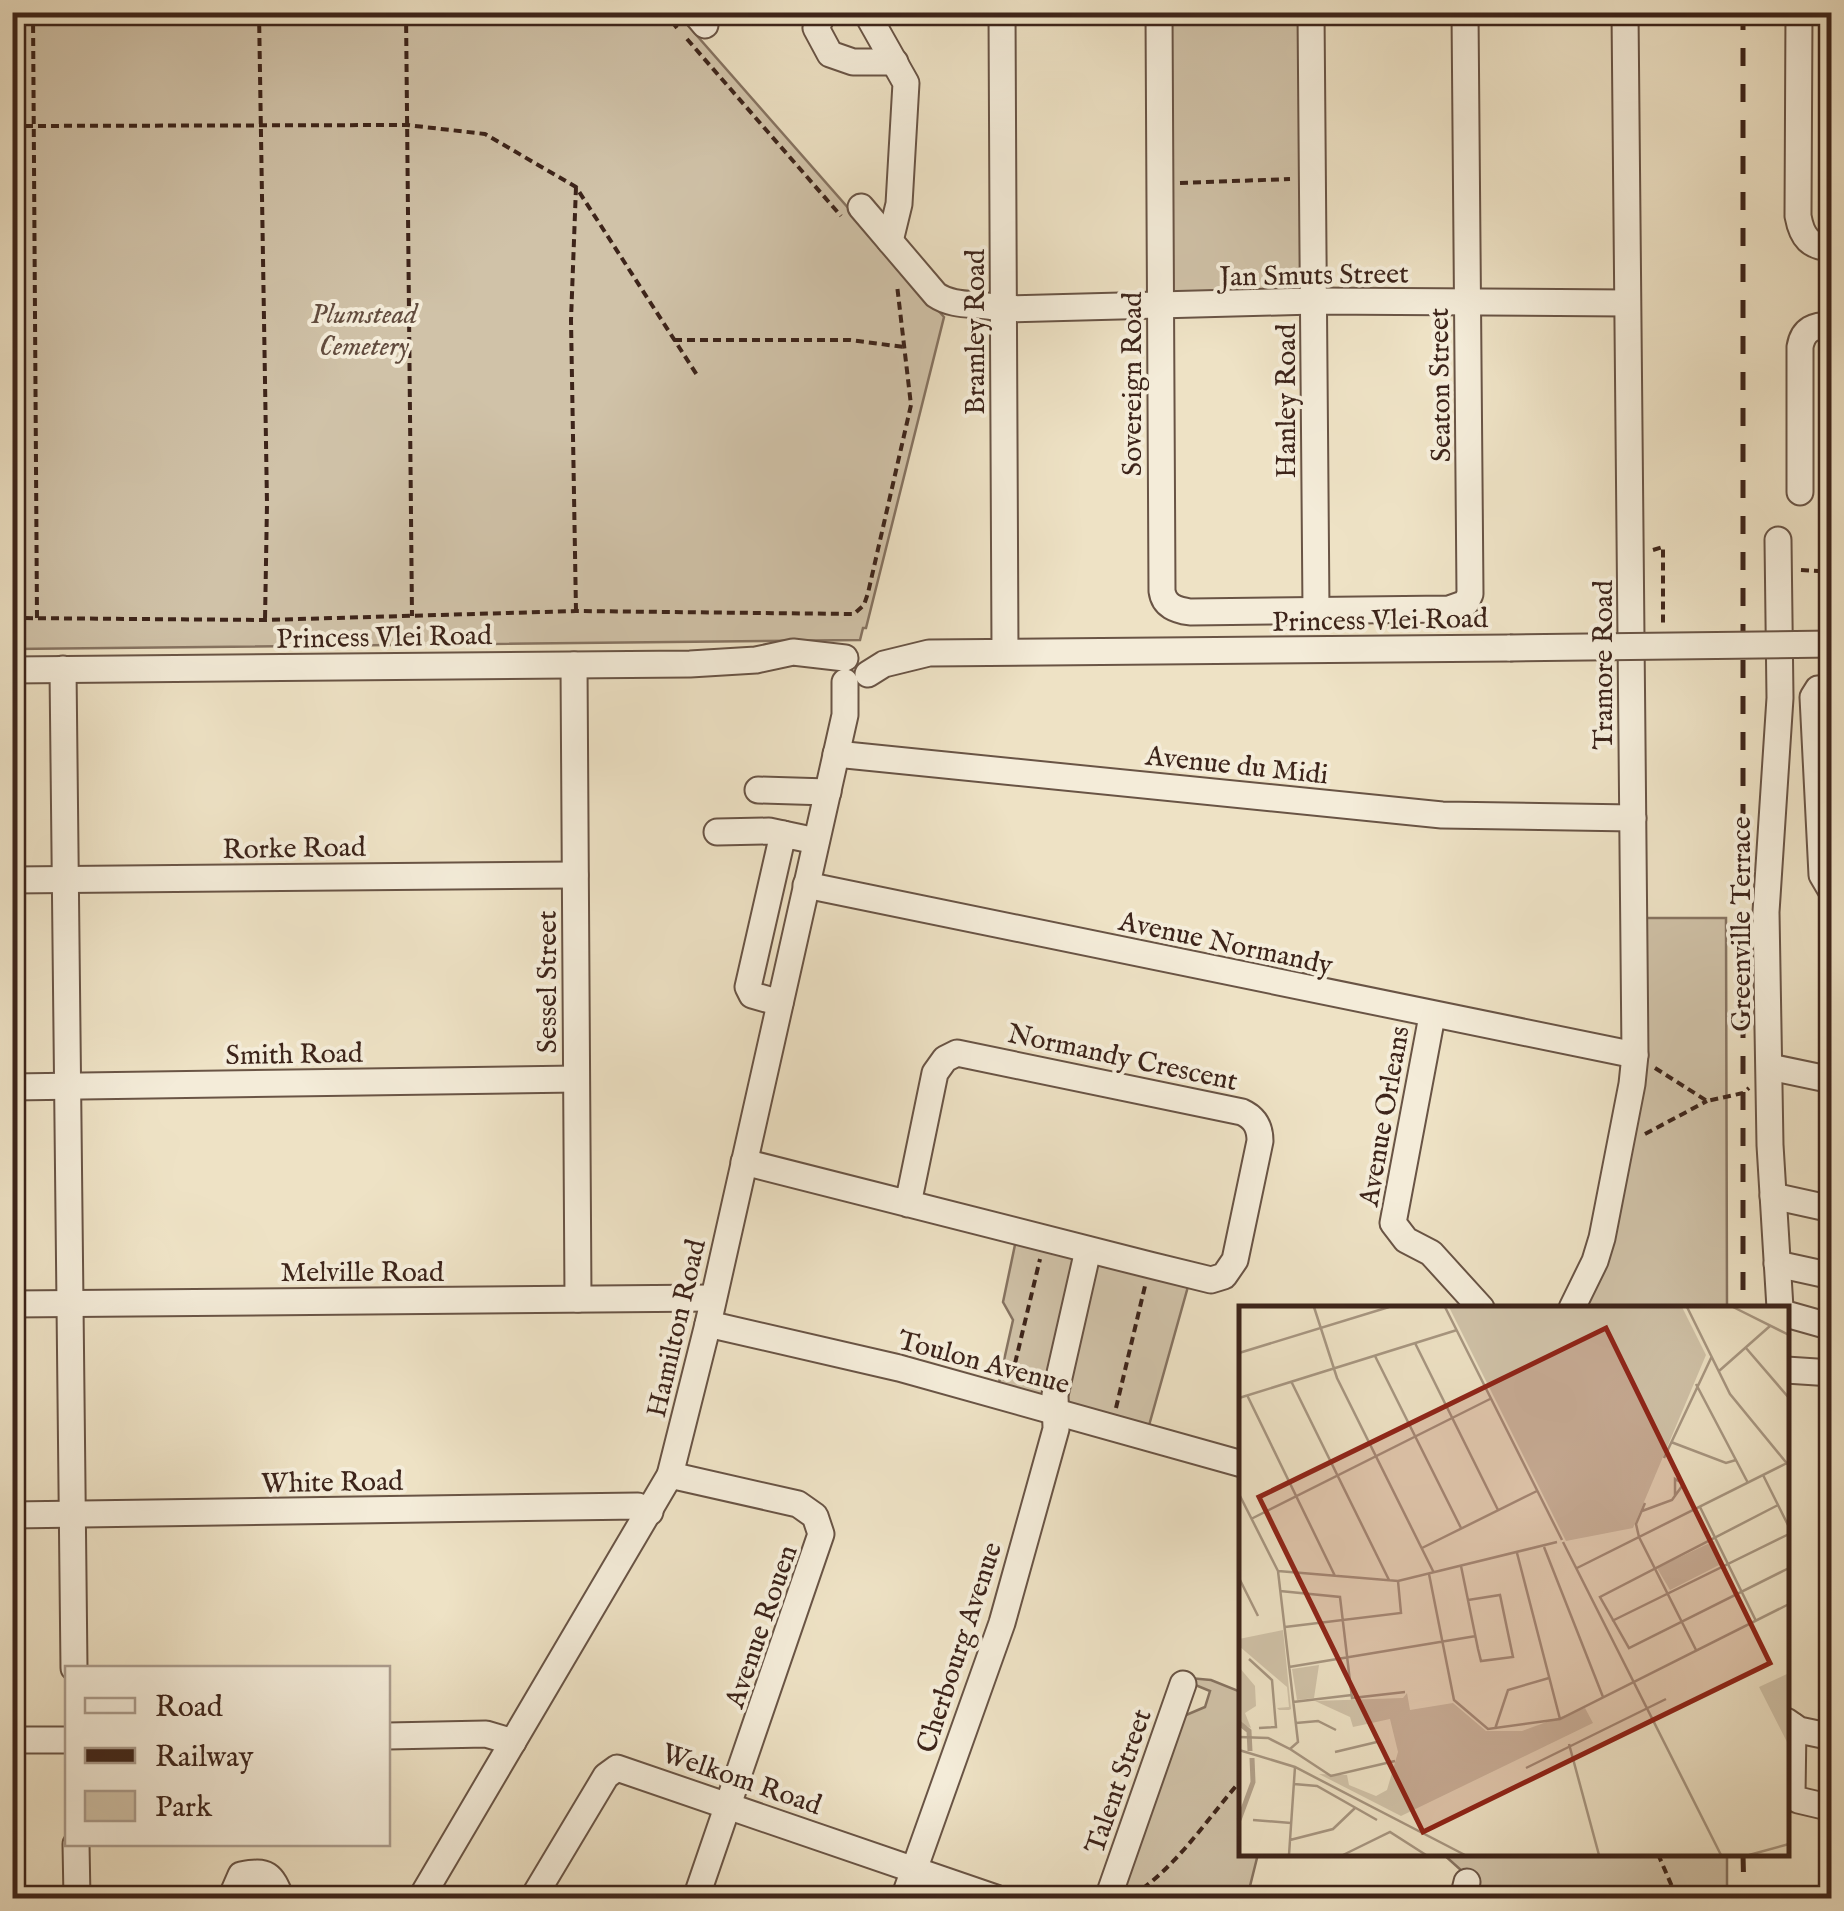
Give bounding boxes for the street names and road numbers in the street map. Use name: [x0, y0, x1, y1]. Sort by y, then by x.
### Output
street label: Bramley Road: [959, 249, 994, 415]
street label: Jan Smuts Street: [1216, 257, 1409, 296]
street label: Sovereign Road: [1116, 292, 1151, 476]
street label: Seaton Street: [1423, 307, 1460, 462]
street label: Hanley Road: [1270, 324, 1305, 478]
street label: Tramore Road: [1587, 580, 1622, 750]
street label: Princess Vlei Road: [1272, 602, 1488, 641]
street label: Princess Vlei Road: [276, 619, 492, 658]
street label: Avenue du Midi: [1143, 739, 1330, 793]
street label: Greenville Terrace: [1725, 816, 1760, 1032]
street label: Rorke Road: [222, 831, 366, 868]
street label: Avenue Normandy: [1114, 904, 1336, 984]
street label: Sessel Street: [531, 910, 566, 1054]
street label: Normandy Crescent: [1004, 1017, 1241, 1100]
street label: Avenue Orleans: [1352, 1024, 1419, 1210]
street label: Smith Road: [225, 1037, 363, 1074]
street label: Hamilton Road: [640, 1236, 715, 1421]
street label: Melville Road: [280, 1256, 444, 1291]
street label: Toulon Avenue: [894, 1324, 1073, 1403]
street label: White Road: [261, 1465, 403, 1502]
street label: Cherbourg Avenue: [910, 1538, 1011, 1758]
street label: Avenue Rouen: [718, 1541, 807, 1714]
street label: Talent Street: [1078, 1704, 1161, 1859]
street label: Welkom Road: [657, 1737, 826, 1824]

